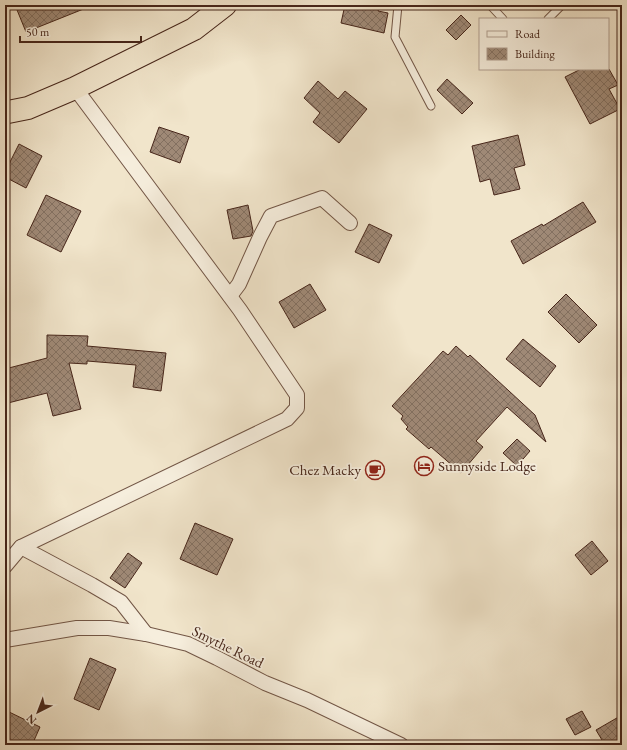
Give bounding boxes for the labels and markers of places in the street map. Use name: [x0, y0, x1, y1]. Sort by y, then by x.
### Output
hotel icon: Sunnyside Lodge: [413, 455, 435, 477]
place label: Sunnyside Lodge: [438, 456, 536, 475]
cafe icon: Chez Macky: [364, 459, 386, 481]
place label: Chez Macky: [289, 460, 361, 479]

